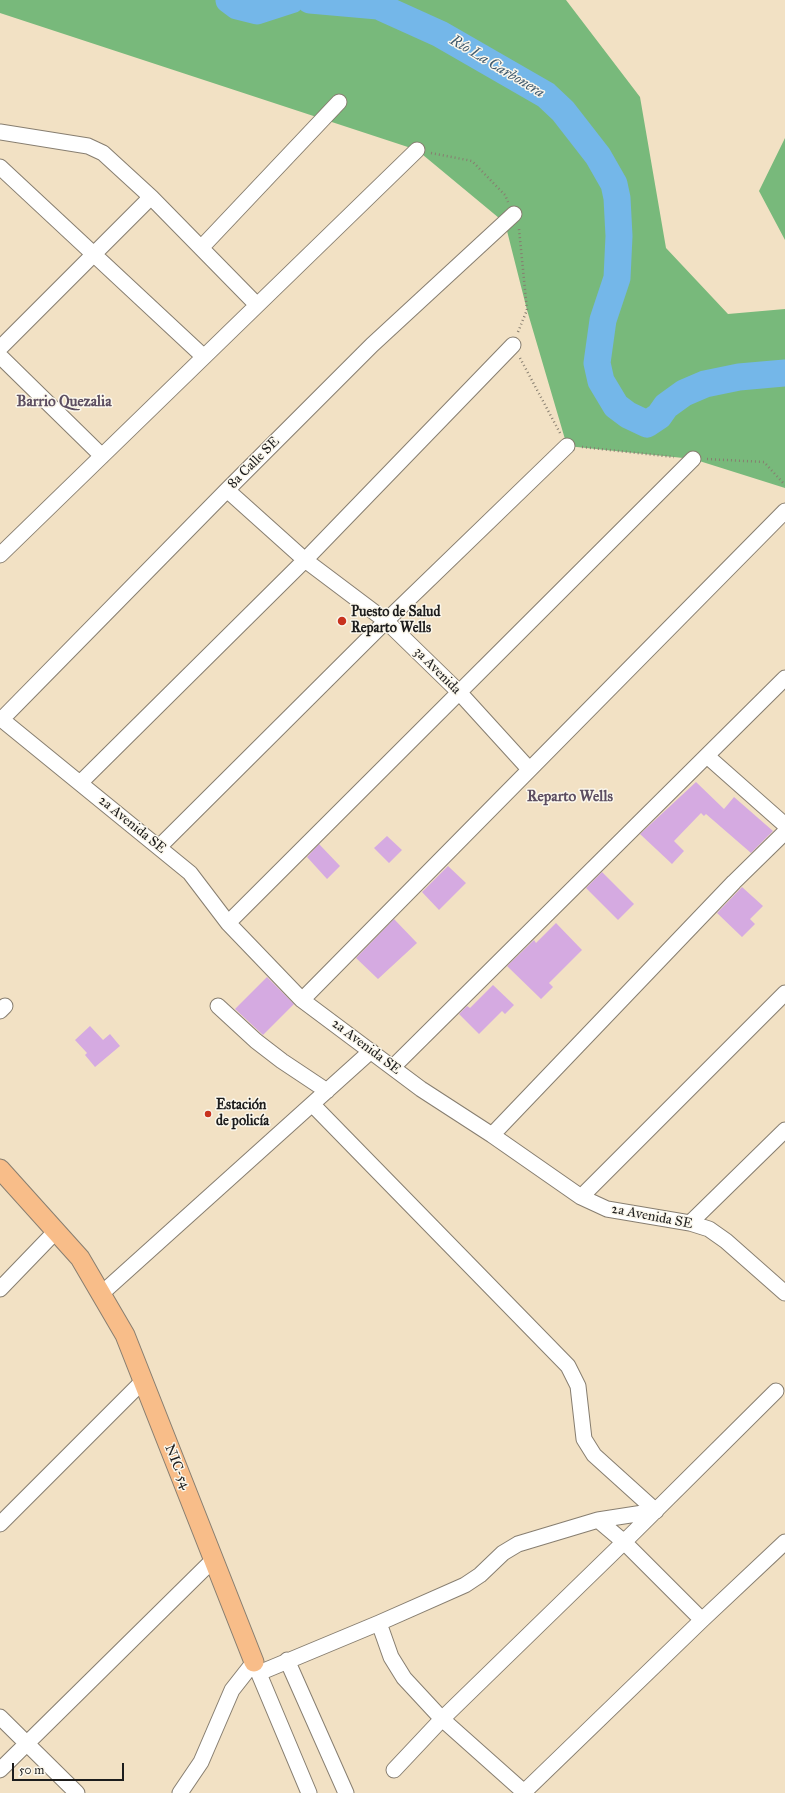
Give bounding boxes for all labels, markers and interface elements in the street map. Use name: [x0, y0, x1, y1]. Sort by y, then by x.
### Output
water label: Río La Carbonera: [447, 32, 547, 102]
district label: Barrio Quezalia: [16, 393, 112, 411]
street label: 8a Calle SE: [225, 434, 283, 492]
place label: Puesto de Salud Reparto Wells: [351, 605, 441, 638]
marker: Puesto de Salud Reparto Wells: [336, 615, 348, 627]
street label: 3a Avenida: [410, 644, 464, 698]
district label: Reparto Wells: [527, 788, 613, 806]
street label: 2a Avenida SE: [95, 793, 169, 857]
street label: 2a Avenida SE: [328, 1015, 404, 1079]
place label: Estación de policía: [216, 1098, 269, 1130]
marker: Estación de policía: [203, 1109, 213, 1119]
street label: 2a Avenida SE: [610, 1201, 694, 1233]
street label: NIC-54: [160, 1442, 194, 1492]
scale bar: [14, 1755, 126, 1781]
text: 50 m: [19, 1763, 44, 1777]

